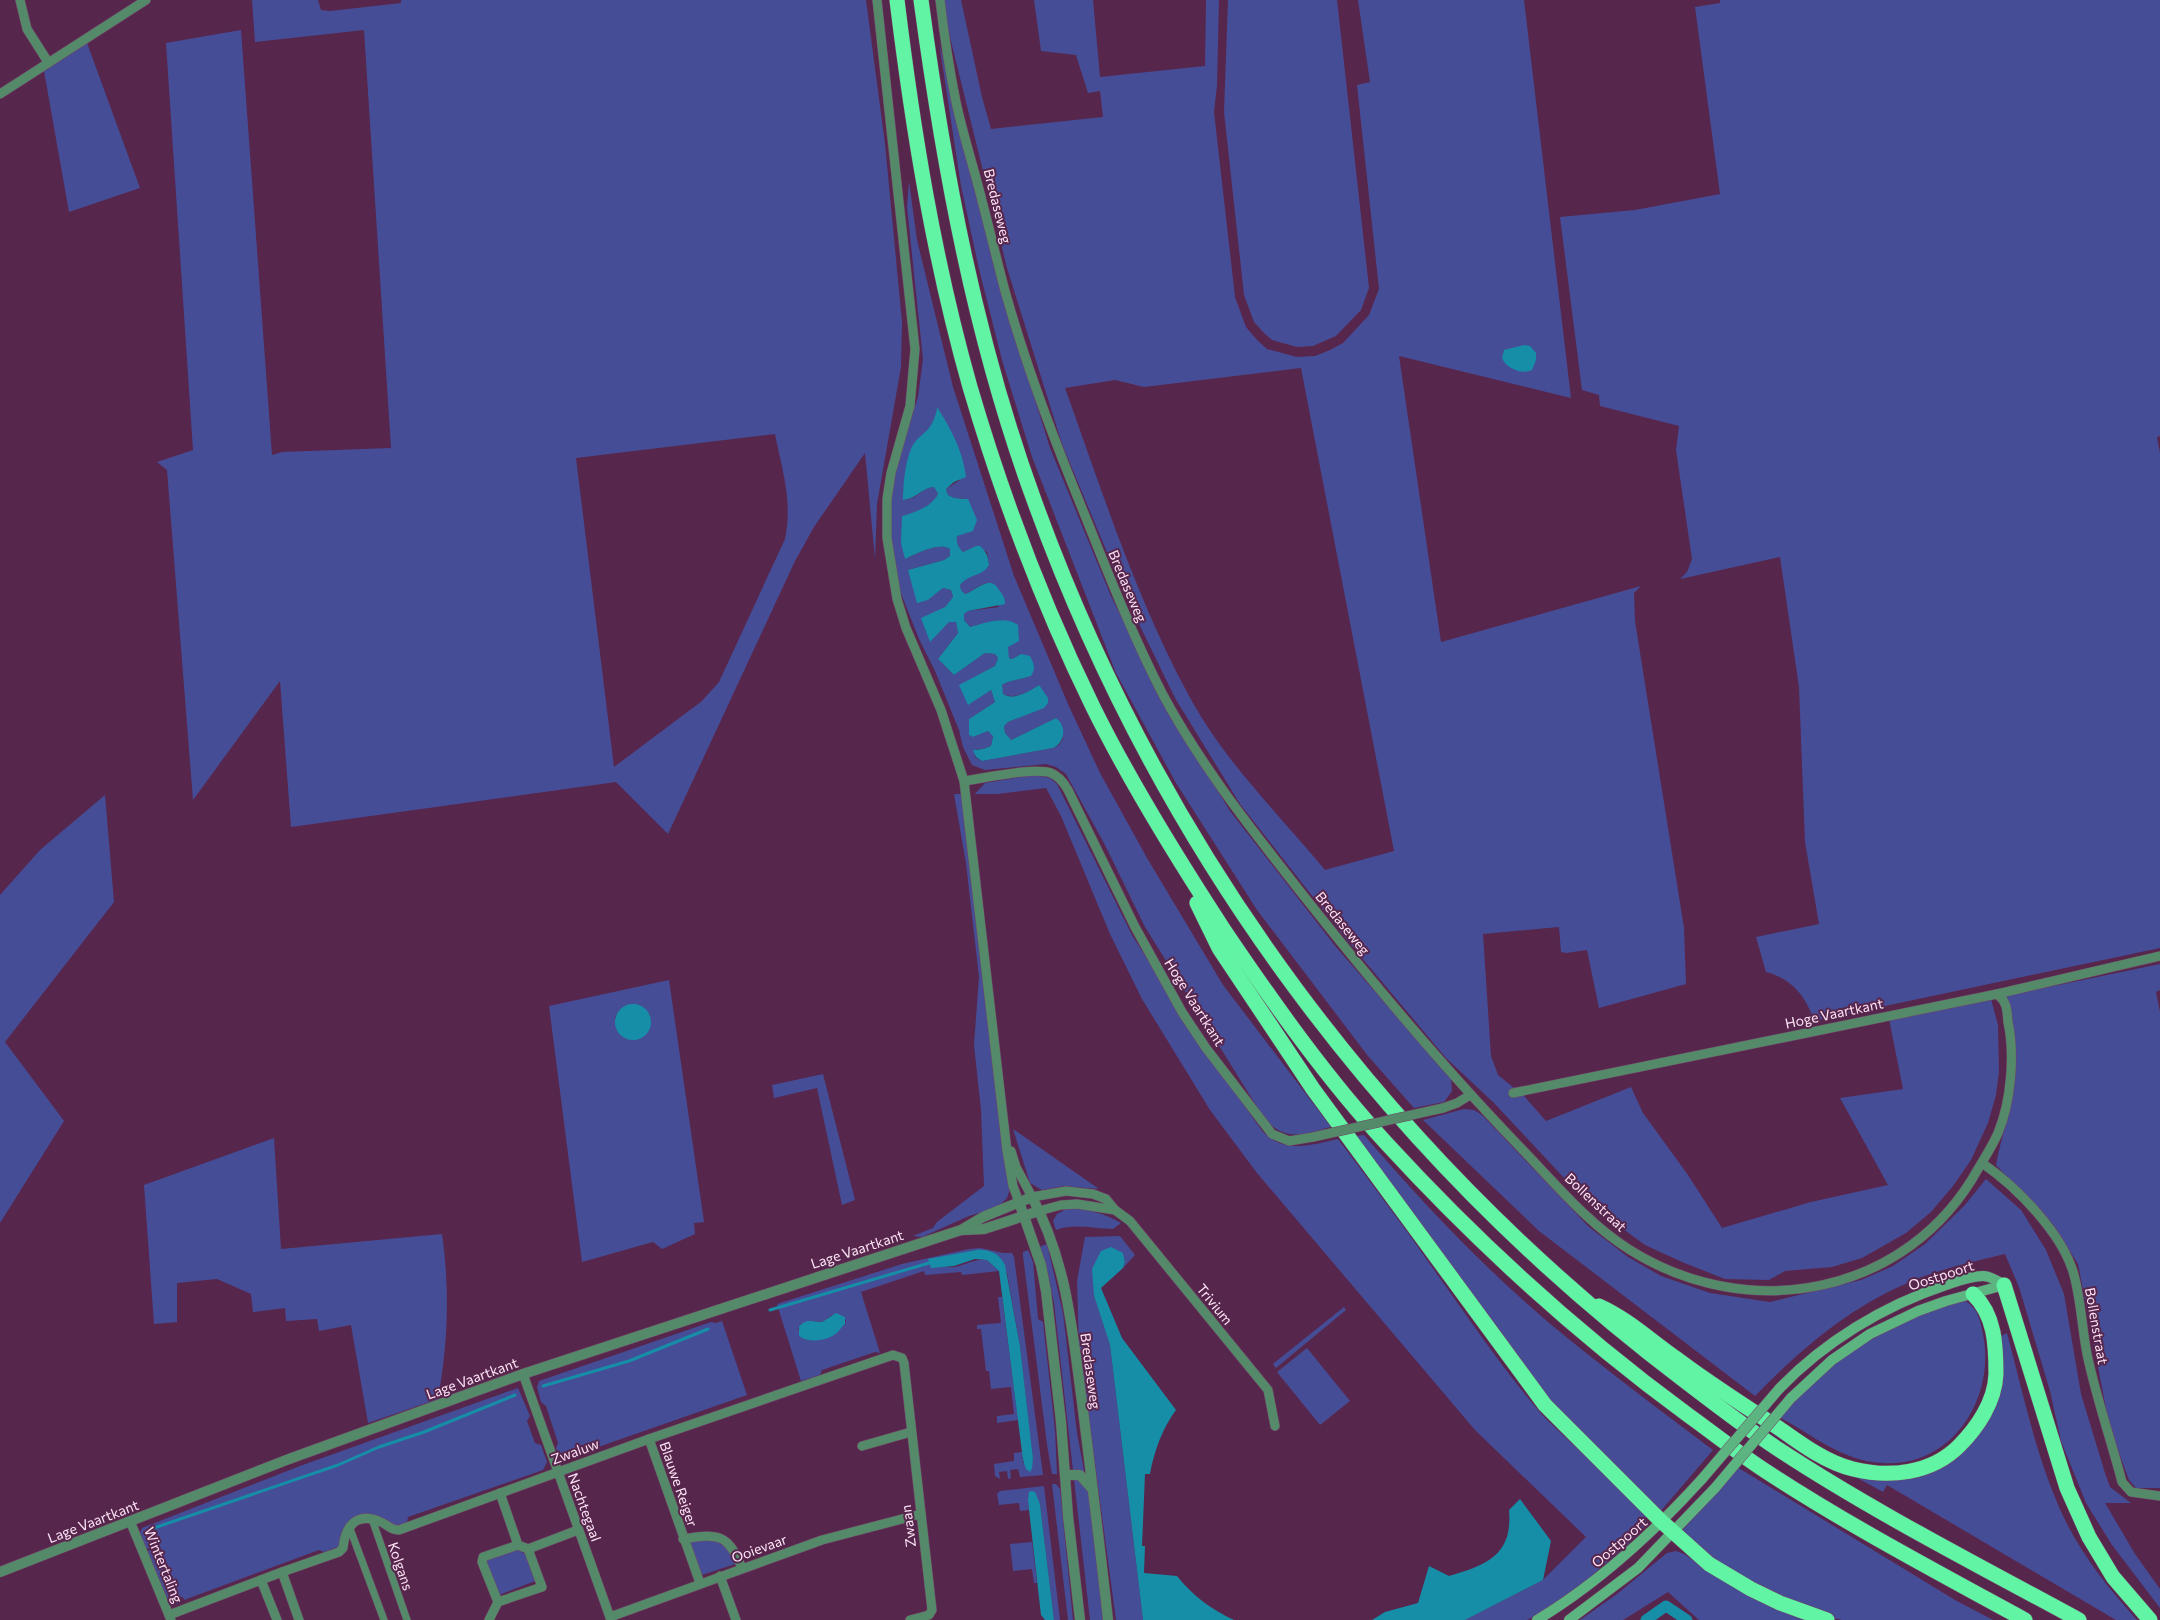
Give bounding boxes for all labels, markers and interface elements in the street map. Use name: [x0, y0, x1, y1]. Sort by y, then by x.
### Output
street label: Bredaseweg: [980, 167, 1016, 246]
street label: Bredaseweg: [1105, 547, 1151, 625]
street label: Bredaseweg: [1312, 888, 1374, 958]
street label: Hoge Vaartkant: [1161, 955, 1229, 1049]
street label: Hoge Vaartkant: [1783, 994, 1885, 1032]
street label: Bollenstraat: [1562, 1169, 1630, 1235]
street label: Lage Vaartkant: [809, 1226, 906, 1272]
street label: Oostpoort: [1906, 1256, 1976, 1294]
street label: Trivium: [1193, 1280, 1237, 1328]
street label: Bollenstraat: [2082, 1286, 2112, 1366]
street label: Bredaseweg: [1077, 1332, 1105, 1411]
street label: Lage Vaartkant: [424, 1353, 520, 1402]
street label: Zwaluw: [549, 1434, 601, 1468]
street label: Blauwe Reiger: [656, 1439, 702, 1529]
street label: Nachtegaal: [565, 1470, 605, 1544]
street label: Lage Vaartkant: [45, 1496, 141, 1546]
street label: Zwaan: [897, 1504, 919, 1548]
street label: Oostpoort: [1588, 1513, 1650, 1571]
street label: Wintertaling: [141, 1525, 187, 1606]
street label: Ooievaar: [729, 1530, 789, 1566]
street label: Kolgans: [385, 1540, 417, 1592]

